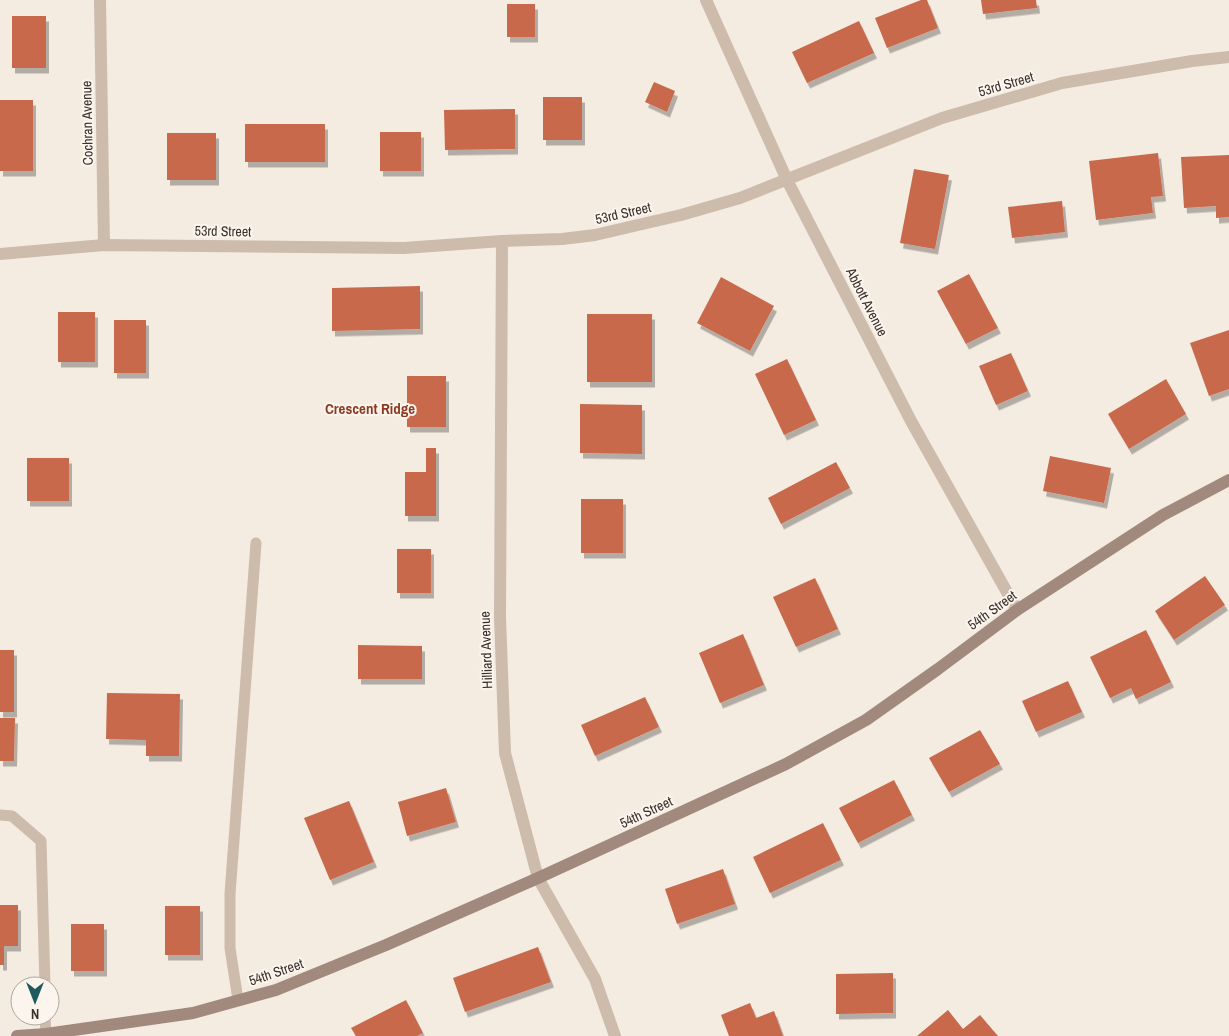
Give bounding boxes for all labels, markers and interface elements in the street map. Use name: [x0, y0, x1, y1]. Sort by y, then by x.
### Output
street label: 53rd Street: [976, 68, 1036, 100]
street label: Cochran Avenue: [77, 81, 97, 165]
street label: 53rd Street: [593, 198, 653, 228]
street label: 53rd Street: [194, 222, 252, 240]
street label: Abbott Avenue: [842, 264, 892, 339]
district label: Crescent Ridge: [325, 398, 415, 419]
street label: 54th Street: [964, 586, 1020, 634]
street label: Hilliard Avenue: [476, 611, 496, 689]
street label: 54th Street: [617, 792, 675, 832]
street label: 54th Street: [247, 954, 305, 990]
north arrow: [10, 976, 60, 1026]
text: N: [31, 1005, 39, 1023]

